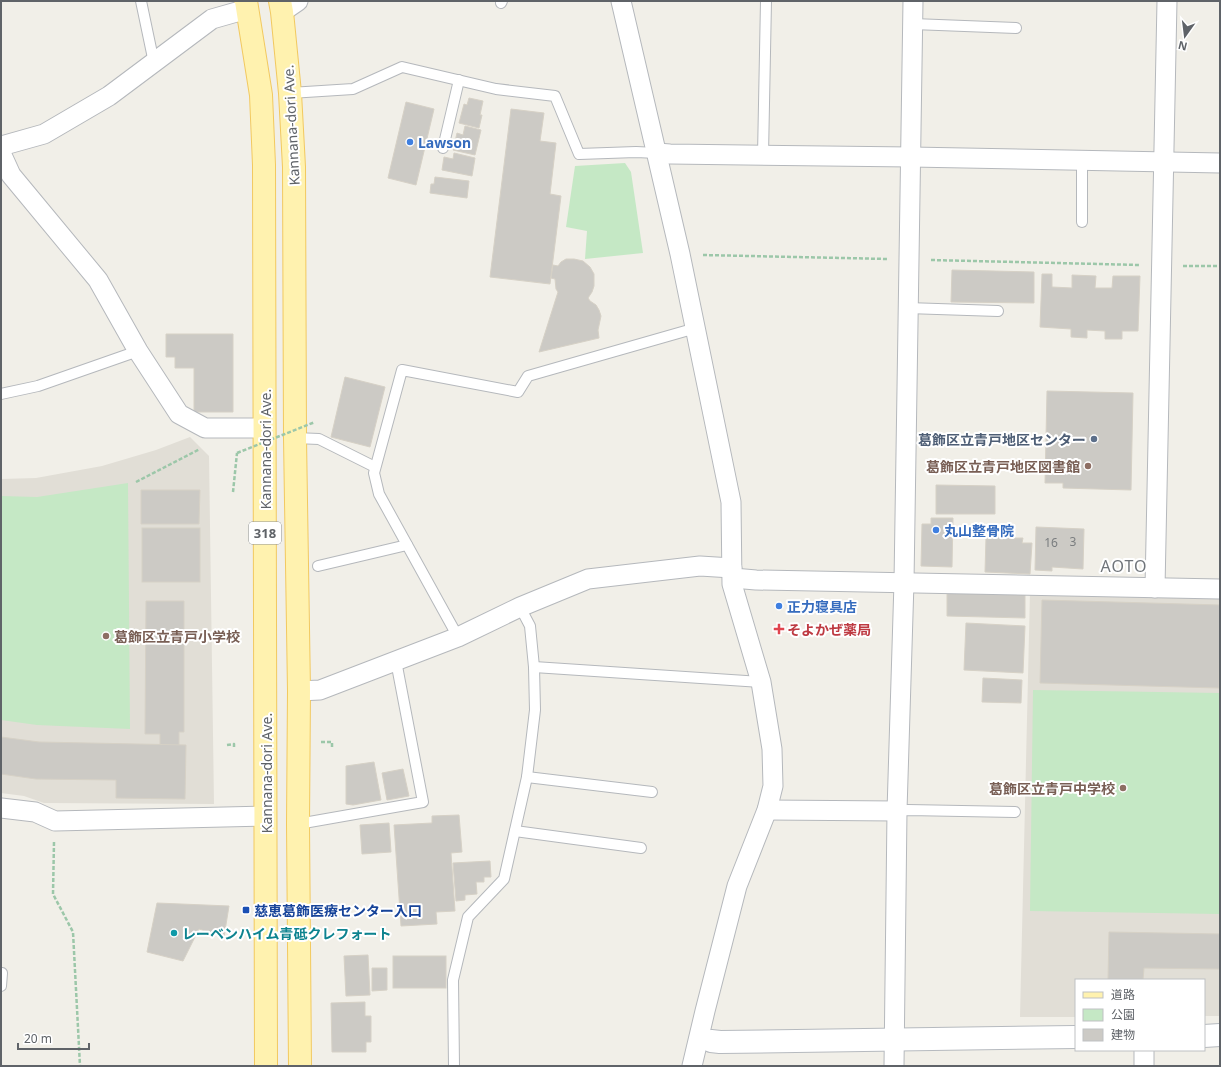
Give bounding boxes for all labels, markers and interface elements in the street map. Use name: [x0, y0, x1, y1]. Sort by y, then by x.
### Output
north arrow: [1165, 16, 1205, 56]
text: N: [1176, 38, 1189, 55]
street label: Kannana-dori Ave.: [278, 64, 304, 186]
place label: Lawson: [418, 133, 471, 152]
marker: Lawson: [405, 137, 415, 147]
street label: Kannana-dori Ave.: [256, 389, 275, 509]
place label: 葛飾区立青戸地区センター: [918, 430, 1086, 449]
marker: 葛飾区立青戸地区センター: [1089, 434, 1099, 444]
place label: 葛飾区立青戸地区図書館: [926, 457, 1080, 476]
marker: 葛飾区立青戸地区図書館: [1083, 461, 1093, 471]
place label: 丸山整骨院: [944, 521, 1014, 540]
road number: 318: [249, 522, 281, 544]
marker: 丸山整骨院: [931, 525, 941, 535]
house number: 3: [1070, 533, 1077, 550]
house number: 16: [1044, 534, 1058, 551]
district label: AOTO: [1101, 555, 1148, 577]
place label: 正力寝具店: [787, 597, 857, 616]
marker: 正力寝具店: [774, 601, 784, 611]
place label: そよかぜ薬局: [787, 620, 871, 639]
marker: そよかぜ薬局: [774, 624, 784, 634]
place label: 葛飾区立青戸小学校: [114, 627, 240, 646]
marker: 葛飾区立青戸小学校: [101, 631, 111, 641]
street label: Kannana-dori Ave.: [257, 713, 276, 833]
place label: 葛飾区立青戸中学校: [989, 779, 1115, 798]
marker: 葛飾区立青戸中学校: [1118, 783, 1128, 793]
place label: 慈恵葛飾医療センター入口: [254, 901, 422, 920]
marker: 慈恵葛飾医療センター入口: [241, 905, 251, 915]
place label: レーベンハイム青砥クレフォート: [182, 924, 391, 943]
marker: レーベンハイム青砥クレフォート: [169, 928, 179, 938]
legend: [1075, 979, 1205, 1051]
text: 道路: [1111, 986, 1135, 1003]
text: 公園: [1111, 1006, 1135, 1023]
scale bar: [18, 1025, 89, 1051]
text: 建物: [1111, 1026, 1135, 1043]
text: 20 m: [24, 1030, 52, 1047]

